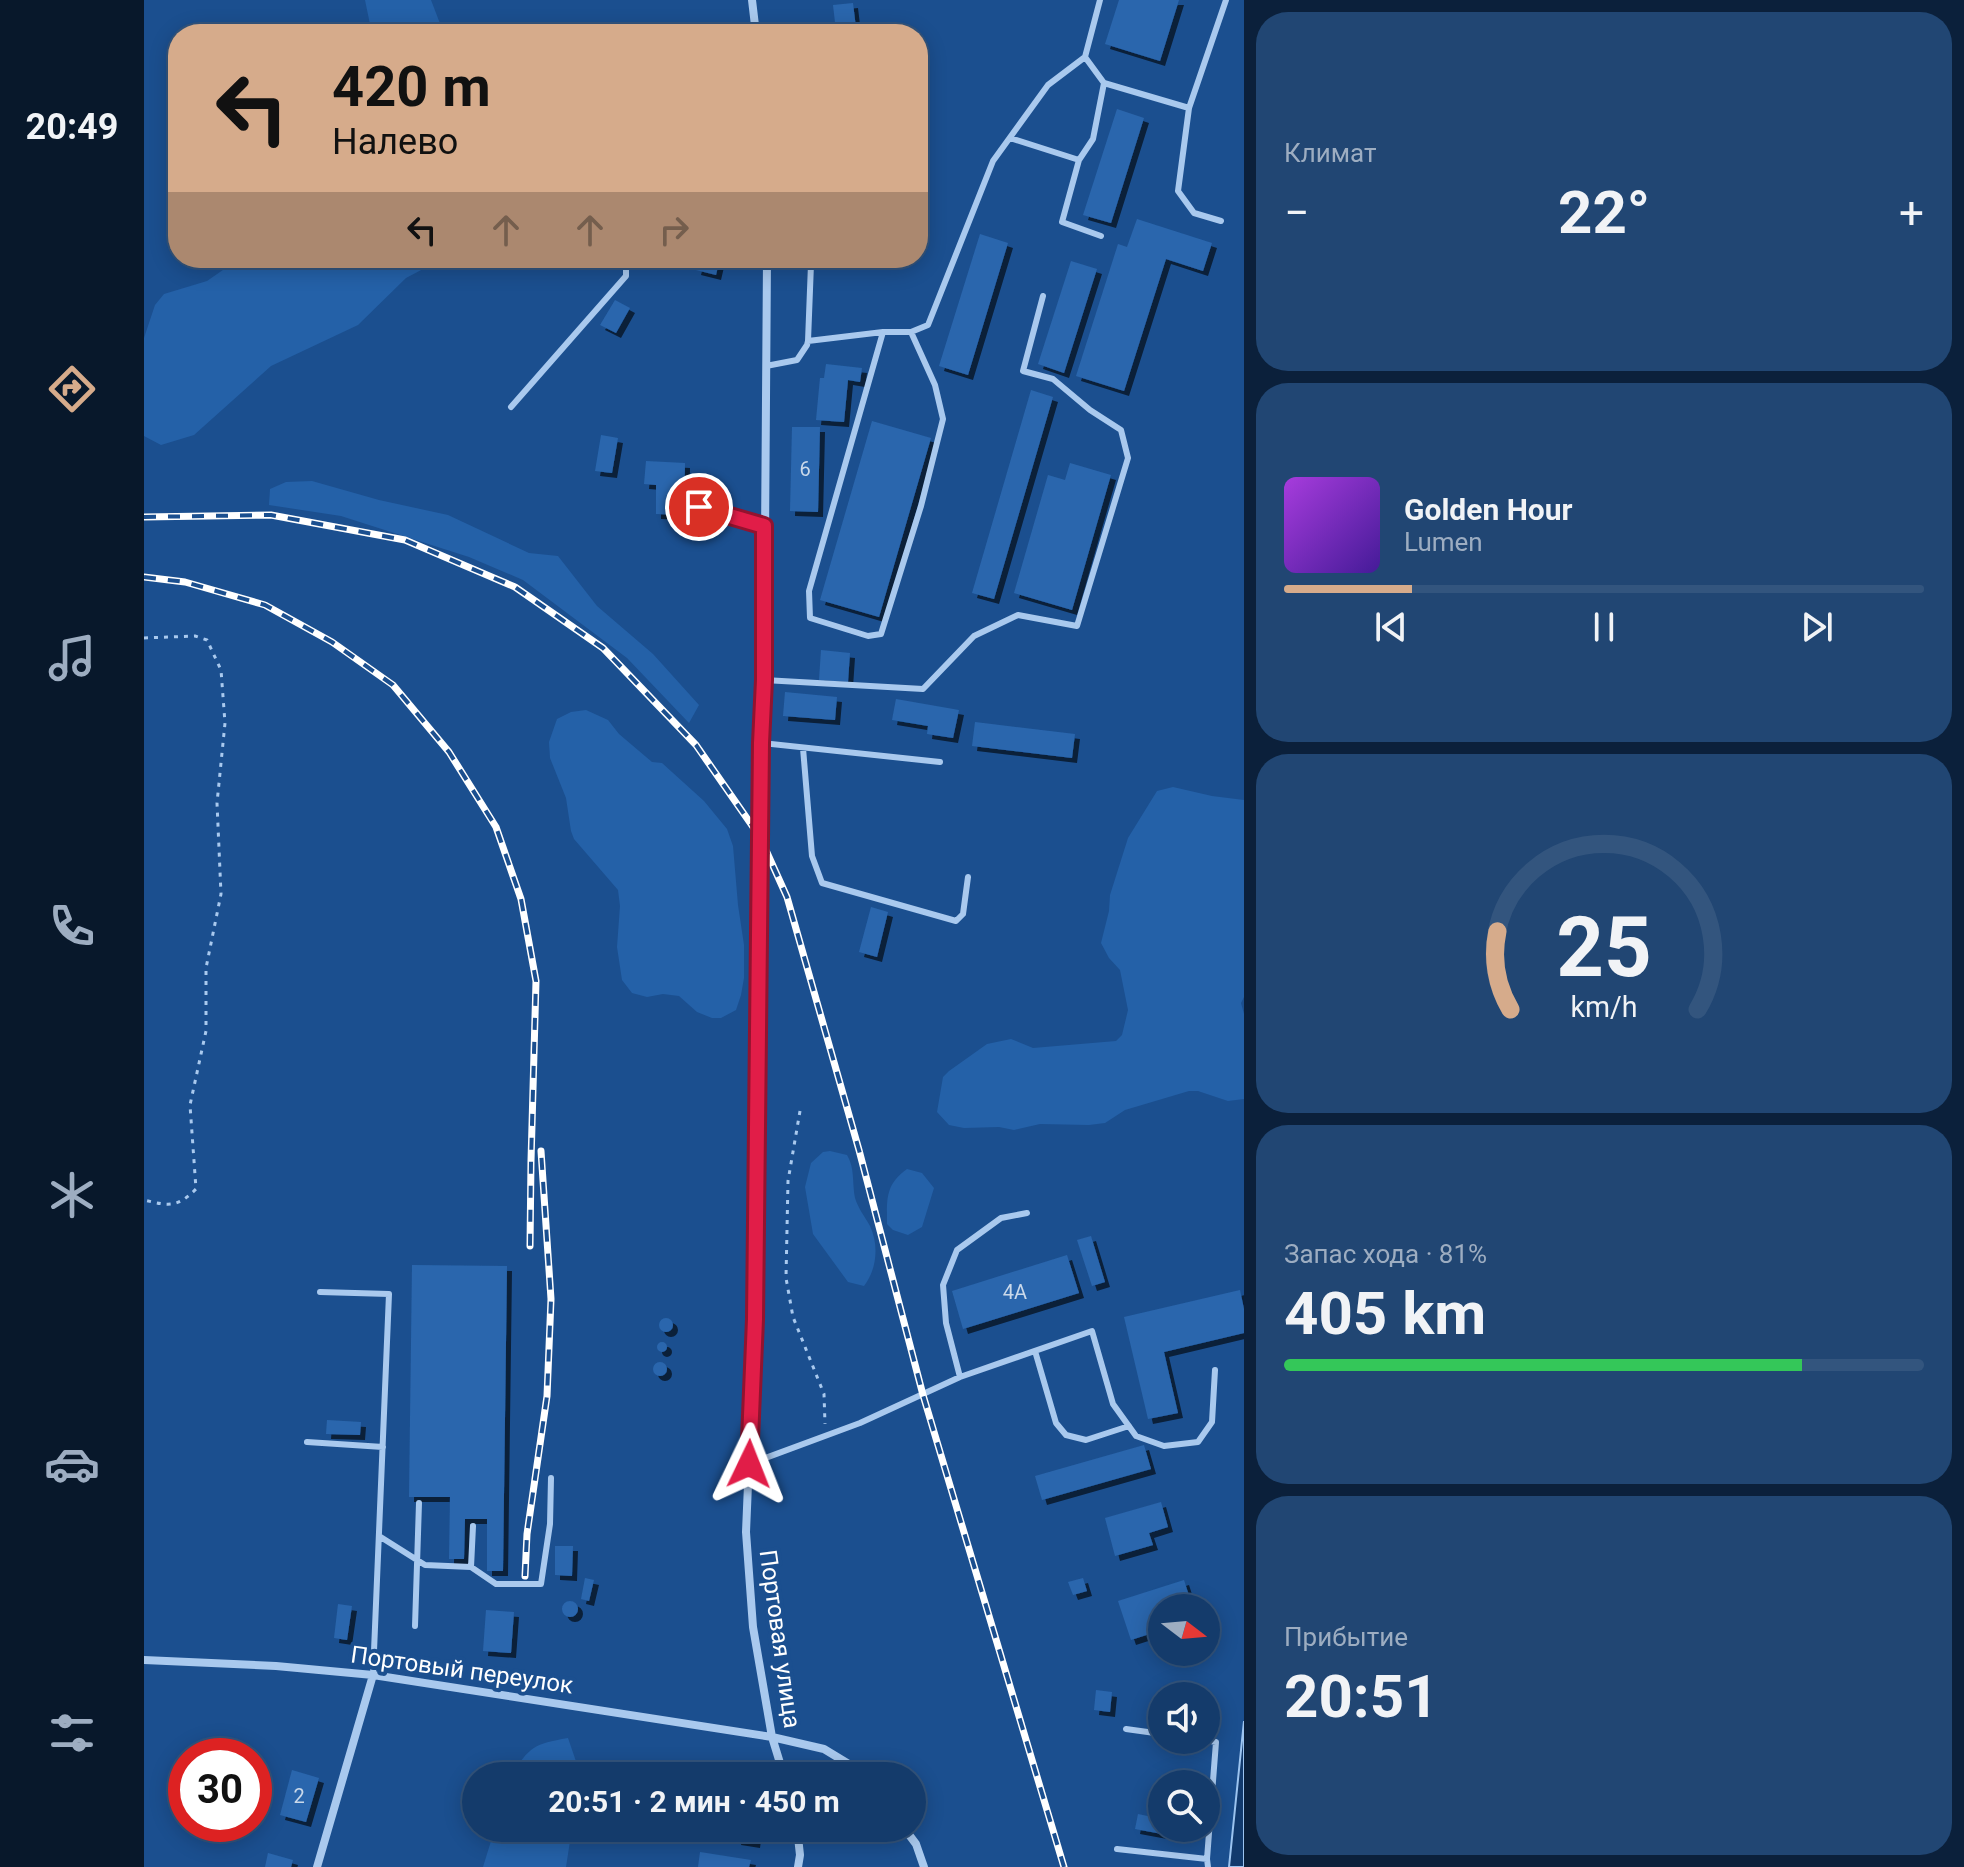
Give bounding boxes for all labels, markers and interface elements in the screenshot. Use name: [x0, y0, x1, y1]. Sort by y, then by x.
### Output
text: 420 m: [332, 54, 491, 120]
icon: left: [200, 56, 304, 160]
text: 20:49: [26, 106, 118, 148]
text: Налево: [332, 121, 458, 163]
text: Климат: [1284, 138, 1376, 168]
text: 22°: [1558, 177, 1650, 248]
text: −: [1284, 187, 1309, 239]
text: +: [1899, 187, 1924, 239]
icon: left: [400, 208, 444, 252]
icon: ahead: [484, 208, 528, 252]
icon: ahead: [568, 208, 612, 252]
icon: right: [652, 208, 696, 252]
icon: directions: [44, 361, 100, 417]
house number: 6: [799, 457, 811, 481]
pin: [665, 473, 733, 541]
icon: arrive: [677, 485, 721, 529]
text: Golden Hour: [1404, 492, 1573, 527]
text: Lumen: [1404, 527, 1483, 557]
icon: previous: [1369, 605, 1413, 649]
icon: pause: [1582, 605, 1626, 649]
icon: next: [1795, 605, 1839, 649]
icon: music: [44, 630, 100, 686]
icon: phone: [44, 898, 100, 954]
text: 25: [1556, 898, 1652, 995]
text: km/h: [1570, 990, 1638, 1024]
icon: climate: [44, 1167, 100, 1223]
text: Запас хода · 81%: [1284, 1239, 1487, 1269]
text: 405 km: [1284, 1278, 1486, 1349]
house number: 4А: [1003, 1280, 1027, 1304]
position arrow: [707, 1422, 791, 1506]
icon: car: [44, 1436, 100, 1492]
street label: Портовая улица: [754, 1548, 806, 1730]
north arrow: [1148, 1594, 1220, 1666]
map controls: [1148, 1594, 1220, 1842]
text: Прибытие: [1284, 1622, 1408, 1652]
street label: Портовый переулок: [349, 1641, 575, 1699]
text: 20:51: [1284, 1661, 1439, 1732]
button: sound: [1148, 1682, 1220, 1754]
icon: filters: [44, 1705, 100, 1761]
speed limit sign: 30: [168, 1738, 272, 1842]
button: search: [1148, 1770, 1220, 1842]
house number: 2: [293, 1784, 305, 1808]
text: 20:51 · 2 мин · 450 m: [548, 1784, 840, 1819]

